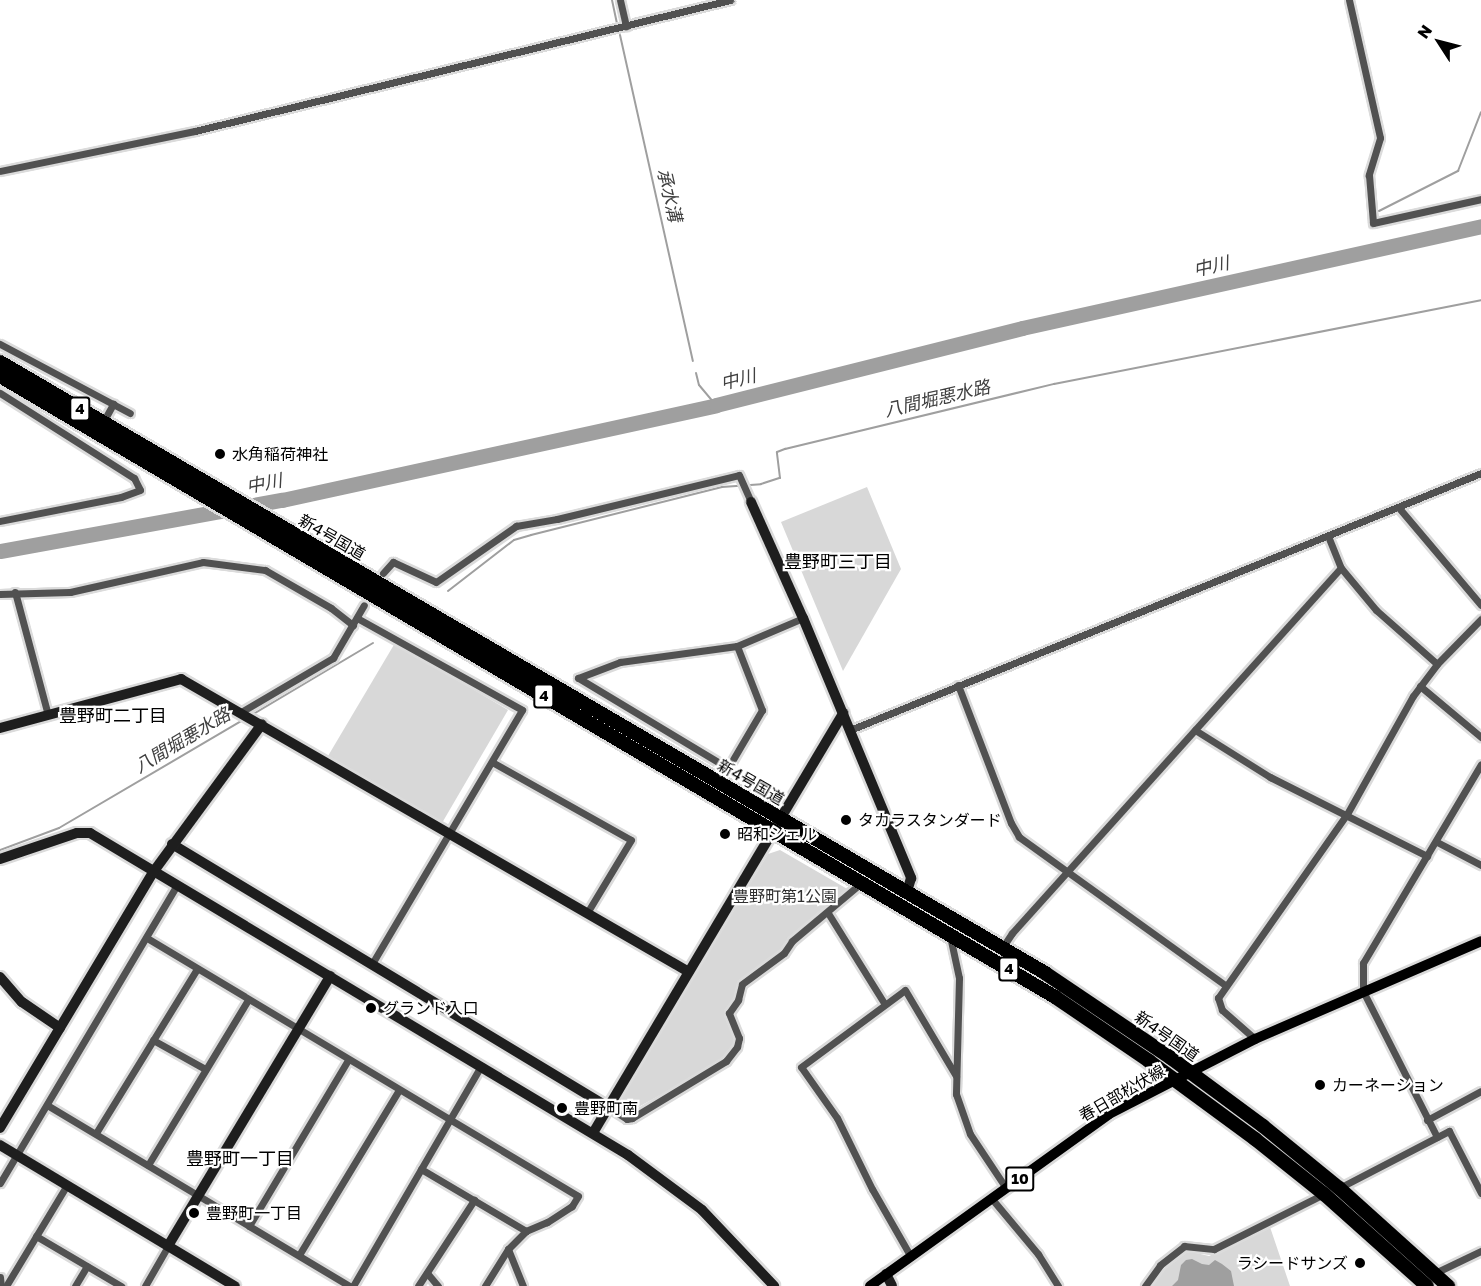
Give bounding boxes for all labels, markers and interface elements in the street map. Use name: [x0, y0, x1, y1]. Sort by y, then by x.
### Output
north arrow: [1409, 12, 1469, 72]
text: N: [1413, 21, 1436, 42]
water label: 承水溝: [653, 166, 687, 224]
water label: 中川: [1191, 251, 1231, 281]
water label: 中川: [718, 364, 758, 394]
water label: 八間堀悪水路: [882, 375, 992, 421]
road number: 4: [68, 397, 92, 421]
place label: 水角稲荷神社: [232, 444, 328, 464]
marker: 水角稲荷神社: [213, 447, 227, 461]
water label: 中川: [244, 469, 284, 497]
street label: 新4号国道: [295, 510, 369, 564]
district label: 豊野町三丁目: [784, 550, 892, 572]
road number: 4: [532, 684, 556, 708]
water label: 八間堀悪水路: [130, 703, 234, 777]
district label: 豊野町二丁目: [59, 704, 167, 726]
street label: 新4号国道: [714, 755, 788, 809]
place label: タカラスタンダード: [858, 810, 1002, 830]
marker: タカラスタンダード: [839, 813, 853, 827]
place label: 昭和シェル: [737, 824, 817, 844]
marker: 昭和シェル: [718, 827, 732, 841]
park label: 豊野町第1公園: [733, 886, 837, 906]
road number: 4: [997, 957, 1021, 981]
place label: グランド入口: [383, 998, 479, 1018]
marker: グランド入口: [364, 1001, 378, 1015]
street label: 新4号国道: [1131, 1007, 1203, 1065]
street label: 春日部松伏線: [1076, 1061, 1168, 1125]
place label: カーネーション: [1332, 1075, 1444, 1095]
marker: カーネーション: [1313, 1078, 1327, 1092]
place label: 豊野町南: [574, 1098, 638, 1118]
marker: 豊野町南: [555, 1101, 569, 1115]
district label: 豊野町一丁目: [186, 1147, 294, 1169]
road number: 10: [1005, 1167, 1035, 1191]
place label: 豊野町一丁目: [206, 1203, 302, 1223]
marker: 豊野町一丁目: [187, 1206, 201, 1220]
place label: ラシードサンズ: [1236, 1253, 1348, 1273]
marker: ラシードサンズ: [1353, 1256, 1367, 1270]

